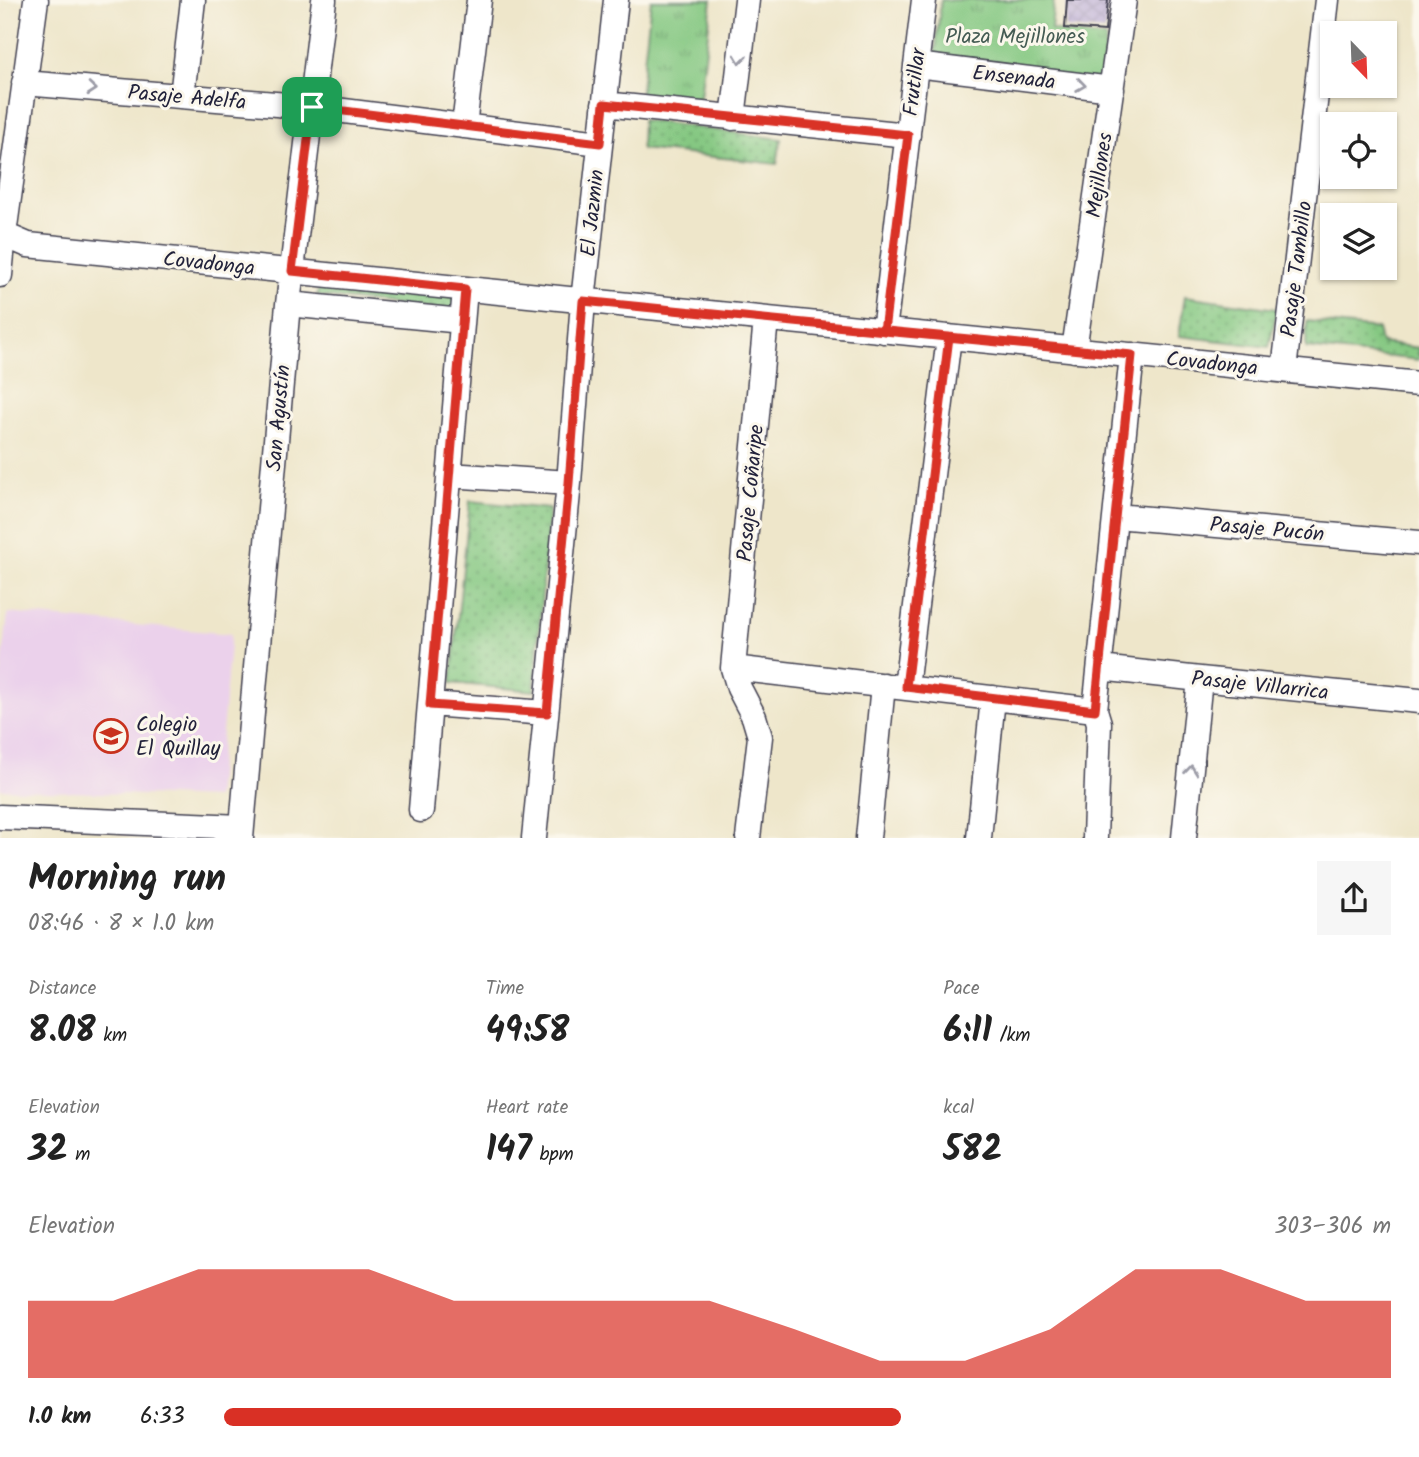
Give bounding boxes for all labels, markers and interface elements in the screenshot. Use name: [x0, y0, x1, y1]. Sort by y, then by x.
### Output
park label: Plaza Mejillones: [945, 21, 1085, 54]
north arrow: [1320, 21, 1396, 98]
map controls: [1320, 21, 1397, 280]
street label: Frutillar: [895, 45, 936, 118]
one-way arrow: [733, 53, 748, 65]
street label: Ensenada: [970, 57, 1057, 100]
street label: Pasaje Adelfa: [126, 77, 248, 120]
pin: [282, 77, 342, 137]
one-way arrow: [1075, 78, 1087, 93]
one-way arrow: [87, 81, 98, 96]
icon: arrive: [293, 88, 331, 126]
button: locate: [1320, 112, 1397, 189]
street label: Mejillones: [1078, 130, 1123, 220]
street label: El Jazmin: [572, 168, 614, 258]
street label: Pasaje Tambillo: [1273, 199, 1322, 339]
button: layers: [1320, 203, 1397, 280]
street label: Covadonga: [161, 243, 256, 286]
street label: Covadonga: [1164, 343, 1259, 386]
street label: San Agustín: [258, 364, 301, 473]
street label: Pasaje Coñaripe: [729, 423, 774, 563]
street label: Pasaje Pucón: [1208, 509, 1325, 552]
street label: Pasaje Villarrica: [1190, 663, 1330, 710]
place label: Colegio El Quillay: [136, 709, 221, 766]
school or university icon: Colegio El Quillay: [92, 717, 130, 755]
one-way arrow: [1183, 764, 1198, 775]
text: Morning run: [28, 850, 226, 910]
button: share: [1317, 861, 1391, 935]
text: 08:46 · 8 × 1.0 km: [28, 906, 214, 942]
text: Distance: [28, 974, 96, 1004]
text: Time: [486, 974, 524, 1004]
text: Pace: [943, 974, 980, 1004]
text: 8.08: [28, 1004, 96, 1060]
text: 49:58: [486, 1004, 569, 1060]
text: 6:11: [943, 1004, 992, 1060]
text: km: [96, 1021, 127, 1051]
text: /km: [992, 1021, 1030, 1051]
text: Elevation: [28, 1093, 100, 1123]
text: Heart rate: [486, 1093, 568, 1123]
text: kcal: [943, 1093, 974, 1123]
text: 32: [28, 1123, 68, 1179]
text: 147: [486, 1123, 532, 1179]
text: 582: [943, 1123, 1002, 1179]
text: m: [68, 1140, 90, 1170]
text: bpm: [532, 1140, 574, 1170]
text: Elevation: [28, 1209, 115, 1245]
text: 303–306 m: [1274, 1209, 1391, 1245]
text: 1.0 km: [28, 1399, 91, 1435]
text: 6:33: [140, 1399, 185, 1435]

